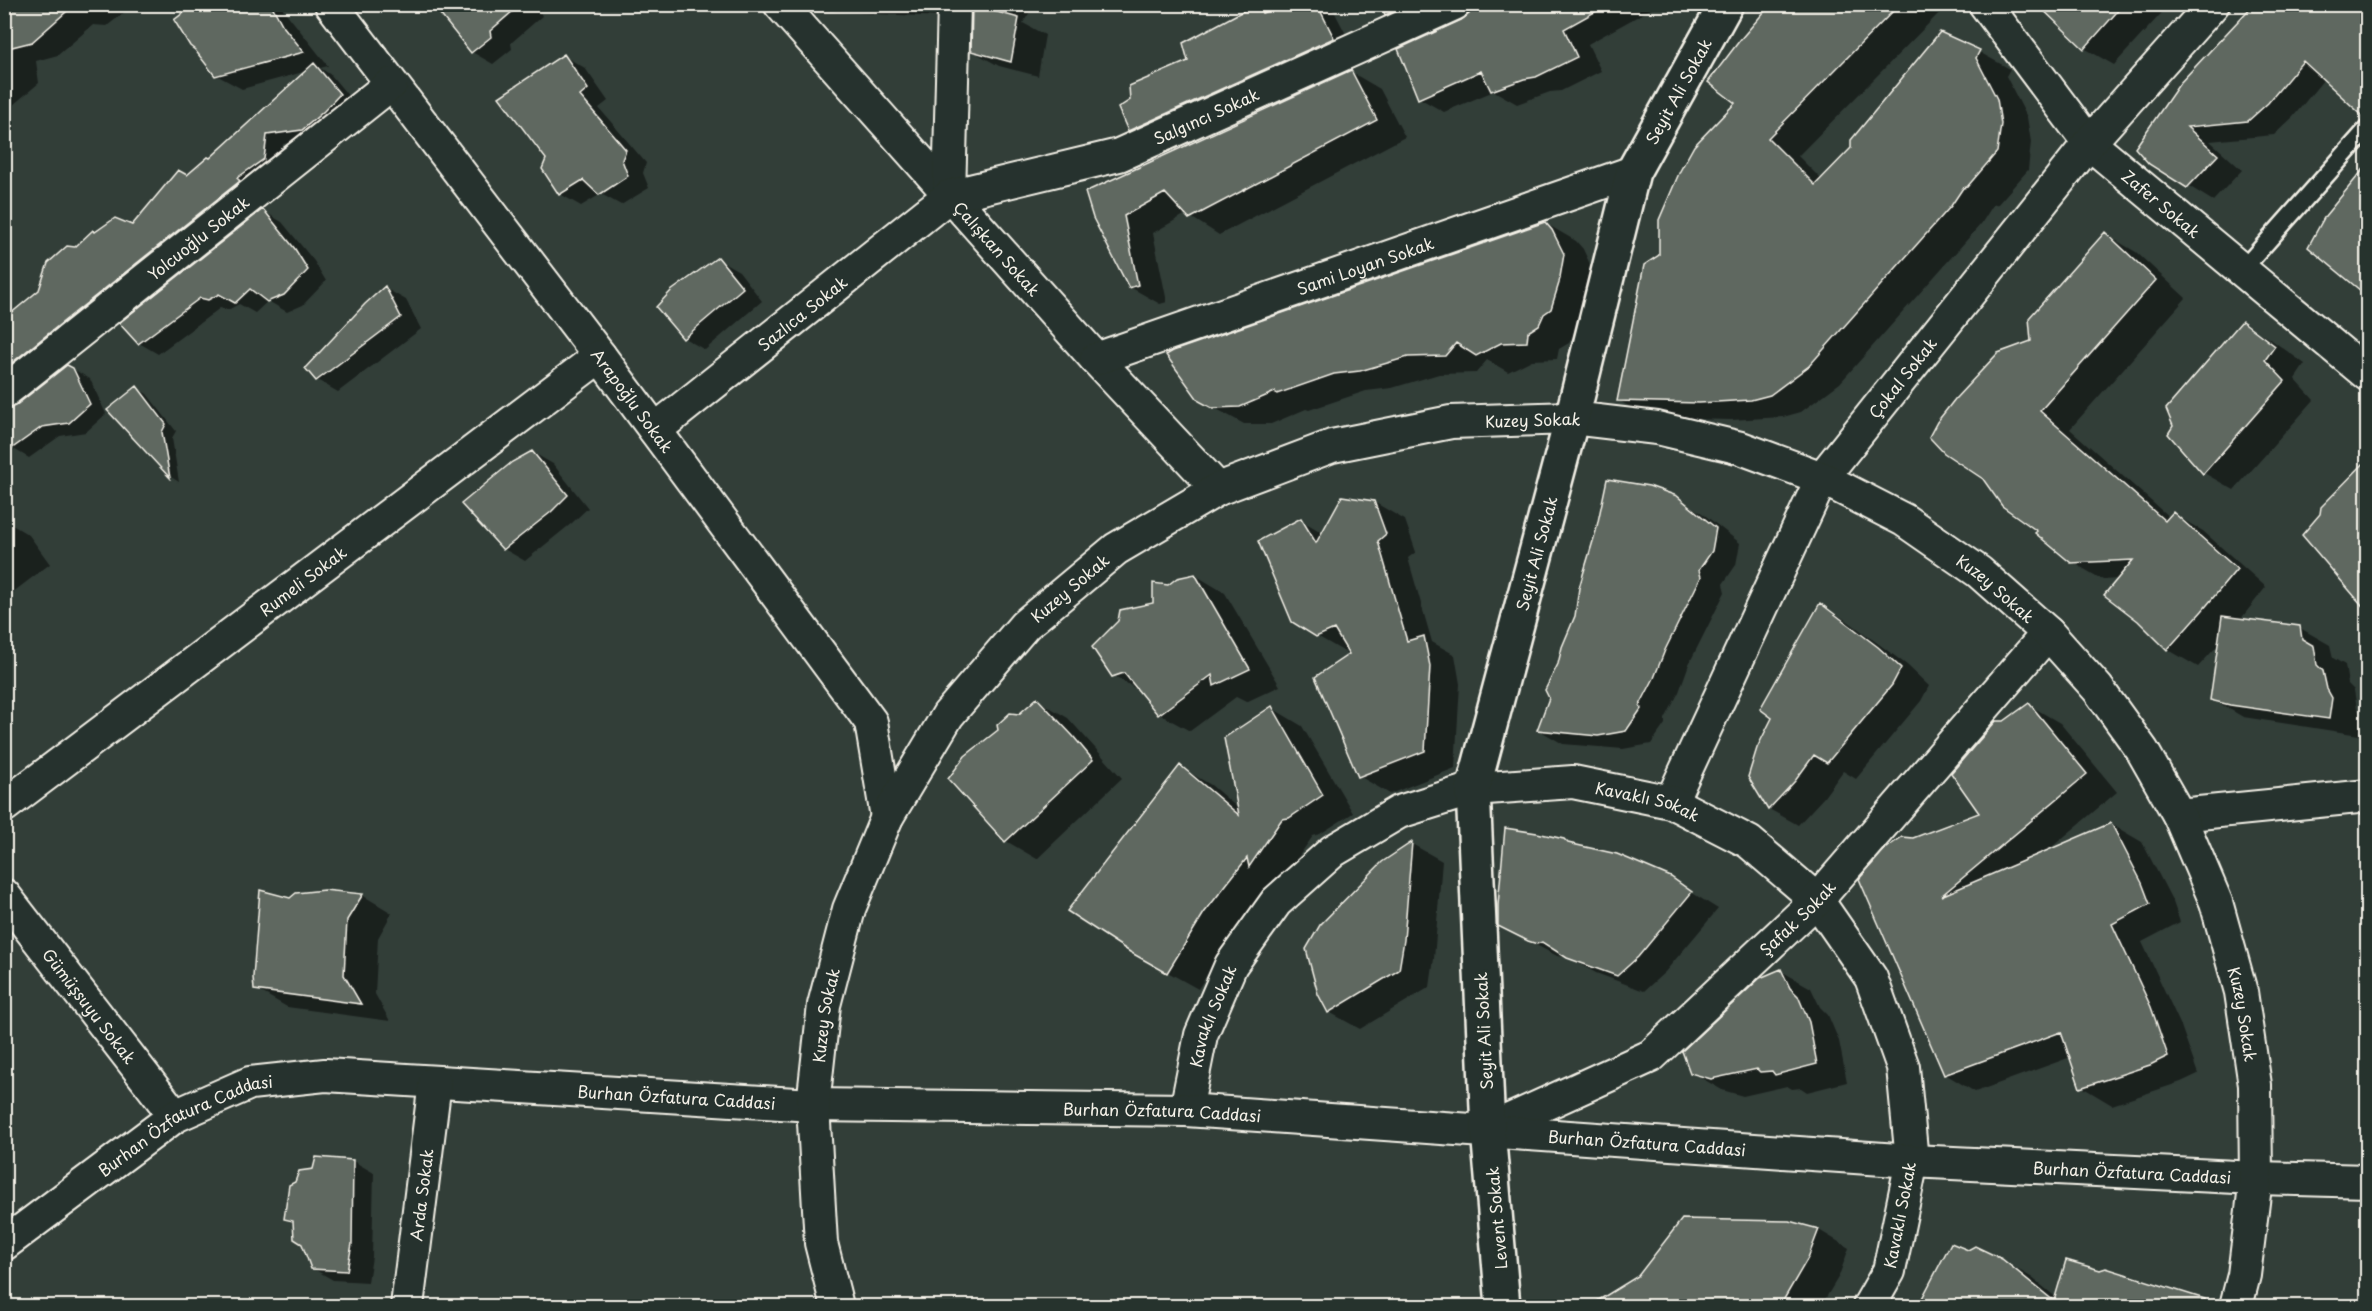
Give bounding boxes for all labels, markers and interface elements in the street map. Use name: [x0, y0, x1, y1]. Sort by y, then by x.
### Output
street label: Seyit Ali Sokak: [1639, 34, 1717, 148]
street label: Salgıncı Sokak: [1149, 82, 1263, 150]
street label: Zafer Sokak: [2117, 164, 2206, 243]
street label: Yolcuoğlu Sokak: [142, 190, 254, 286]
street label: Çalışkan Sokak: [948, 195, 1046, 301]
street label: Sami Loyan Sokak: [1293, 230, 1437, 300]
street label: Sazlıca Sokak: [752, 270, 852, 356]
street label: Çokal Sokak: [1862, 332, 1942, 423]
street label: Arapoğlu Sokak: [586, 343, 679, 457]
street label: Kuzey Sokak: [1485, 406, 1582, 433]
street label: Seyit Ali Sokak: [1509, 493, 1563, 613]
street label: Rumeli Sokak: [254, 540, 351, 621]
street label: Kuzey Sokak: [1025, 548, 1114, 628]
street label: Kuzey Sokak: [1952, 548, 2040, 628]
street label: Kavaklı Sokak: [1593, 775, 1704, 827]
street label: Şafak Sokak: [1754, 875, 1841, 961]
street label: Gümüşsuyu Sokak: [37, 943, 142, 1068]
street label: Kavaklı Sokak: [1183, 961, 1242, 1069]
street label: Kuzey Sokak: [2223, 964, 2263, 1063]
street label: Kuzey Sokak: [806, 965, 845, 1064]
street label: Seyit Ali Sokak: [1468, 972, 1498, 1090]
street label: Burhan Özfatura Caddasi: [93, 1069, 274, 1182]
street label: Burhan Özfatura Caddasi: [577, 1079, 776, 1115]
street label: Burhan Özfatura Caddasi: [1063, 1096, 1262, 1127]
street label: Burhan Özfatura Caddasi: [1547, 1123, 1747, 1161]
street label: Arda Sokak: [403, 1147, 439, 1242]
street label: Burhan Özfatura Caddasi: [2032, 1155, 2232, 1189]
street label: Kavaklı Sokak: [1877, 1160, 1921, 1270]
street label: Levent Sokak: [1480, 1166, 1512, 1270]

